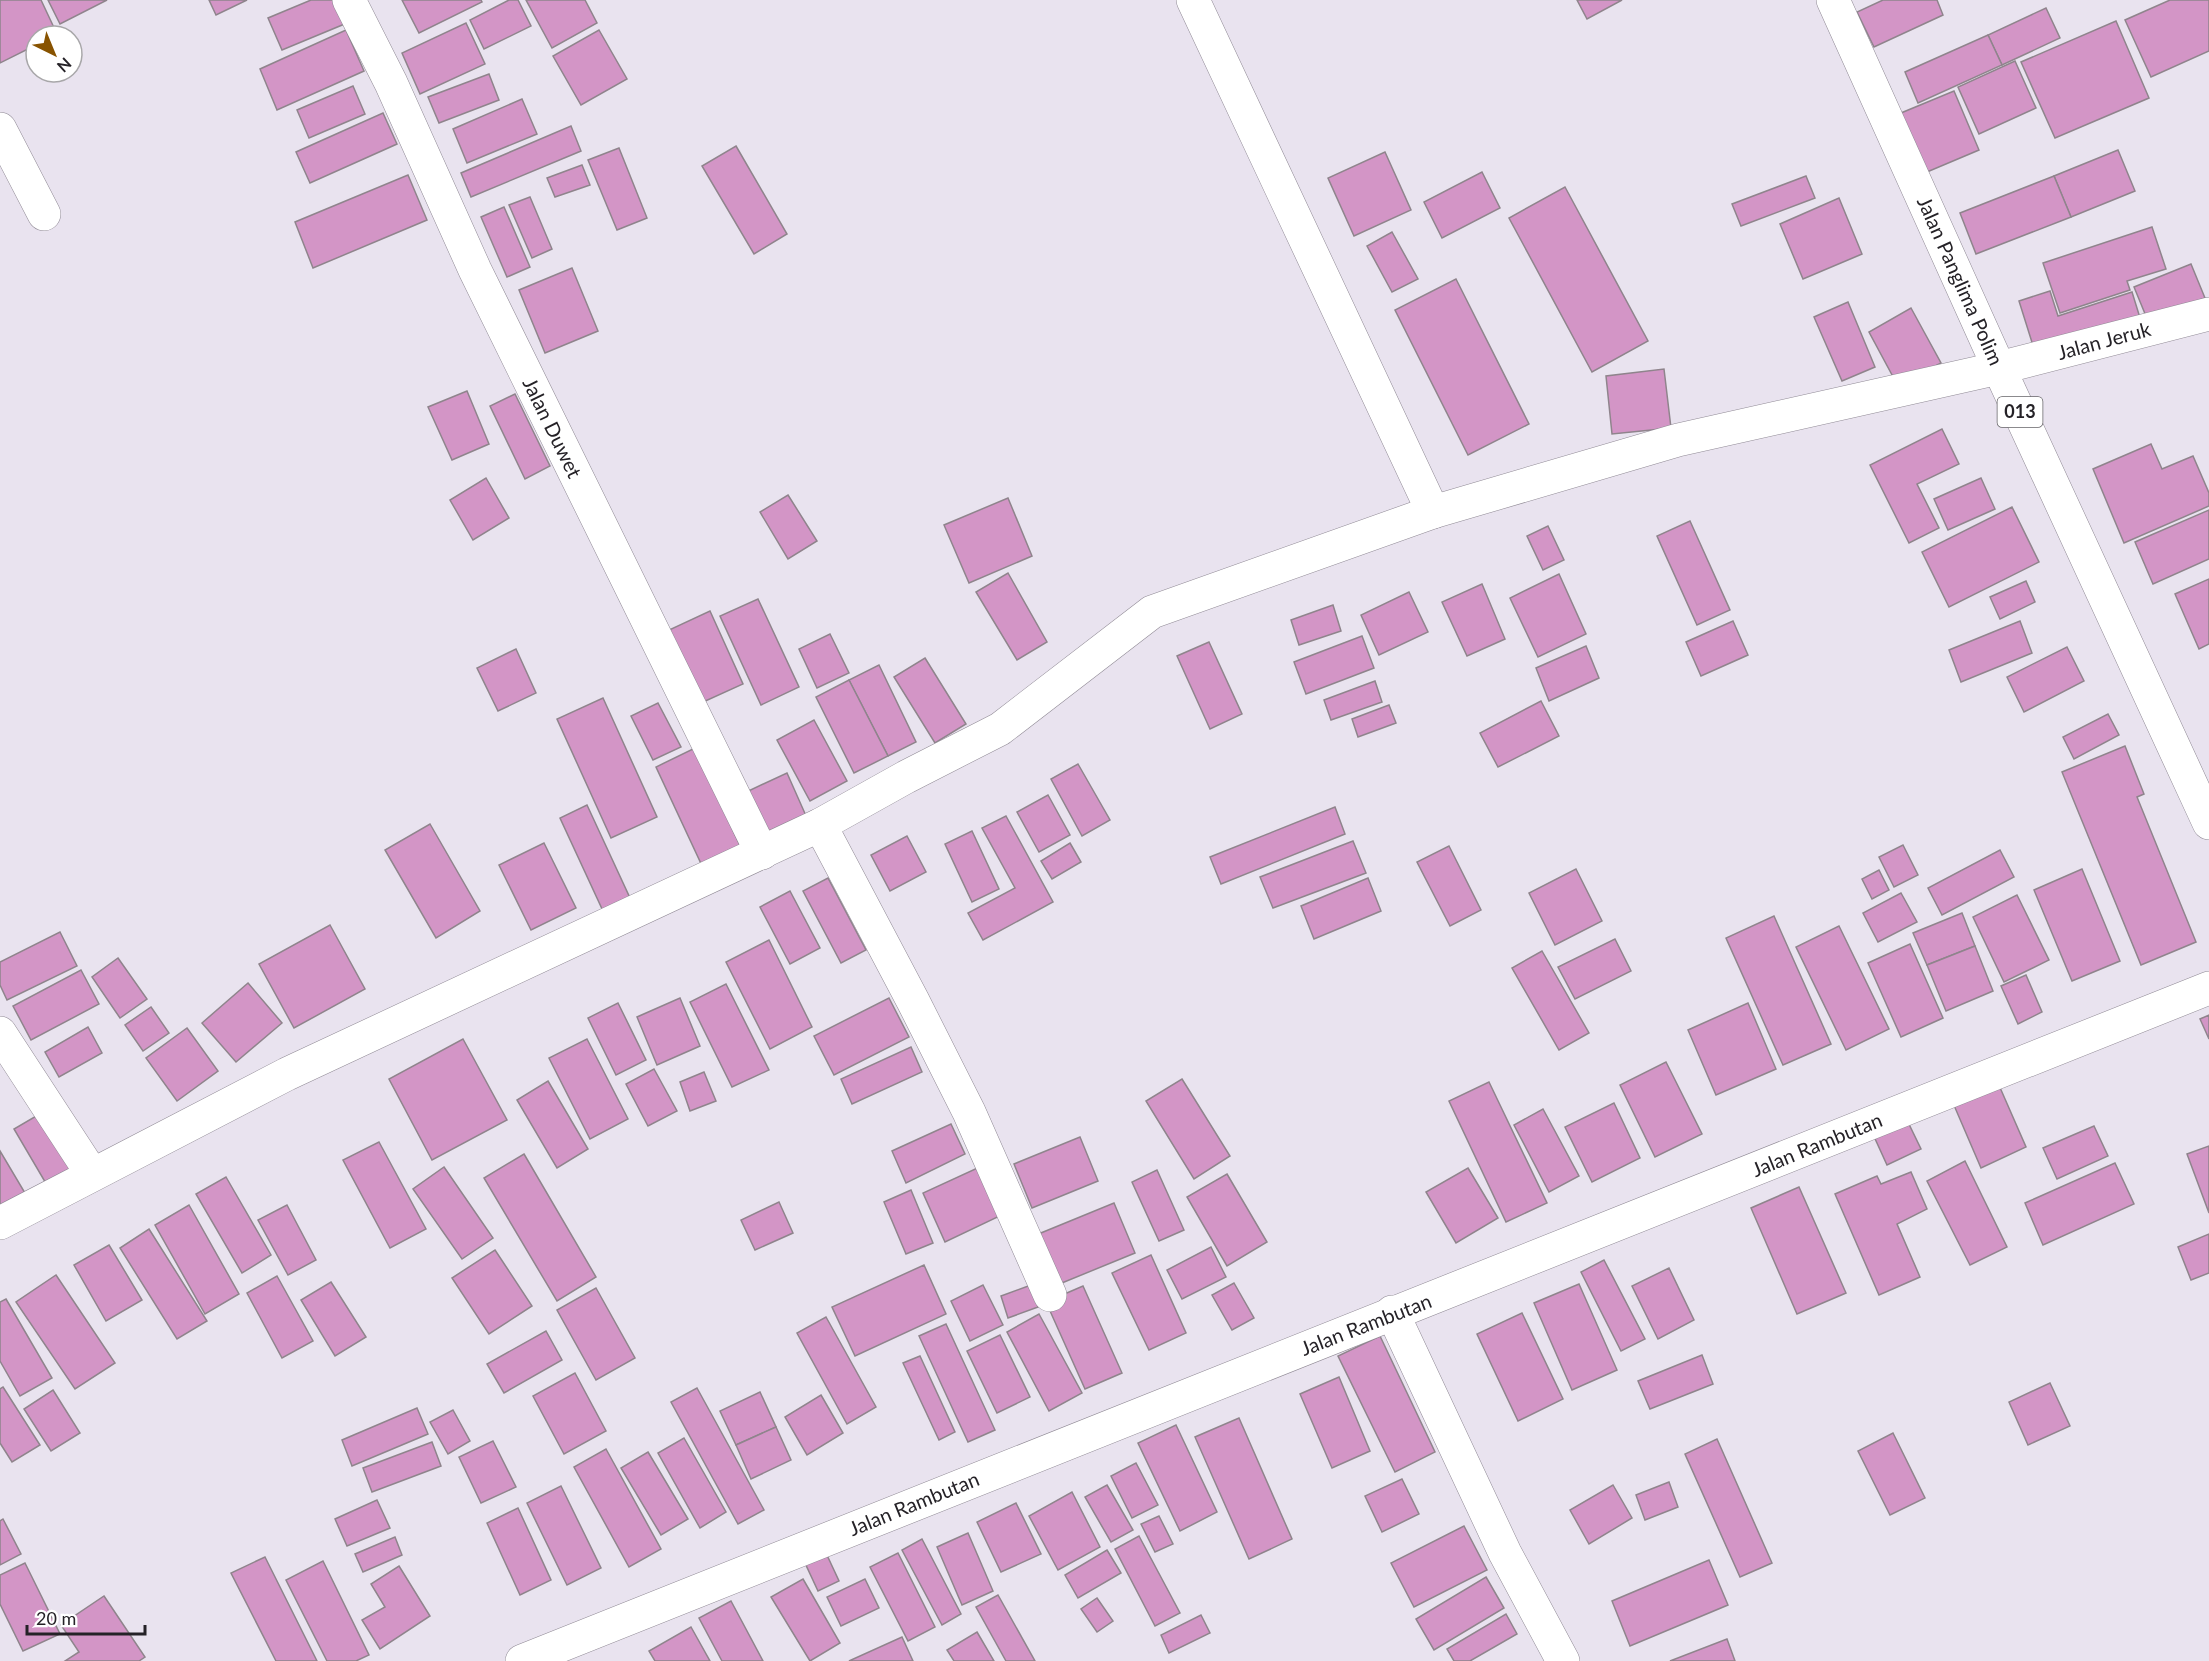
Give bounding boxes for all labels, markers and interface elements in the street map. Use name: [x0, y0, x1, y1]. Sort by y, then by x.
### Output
north arrow: [24, 24, 84, 84]
text: N: [54, 54, 76, 76]
street label: Jalan Panglima Polim: [1913, 193, 2009, 369]
street label: Jalan Jeruk: [2054, 316, 2154, 364]
street label: Jalan Duwet: [518, 374, 587, 482]
road number: 013: [1998, 397, 2042, 427]
street label: Jalan Rambutan: [1748, 1107, 1885, 1181]
street label: Jalan Rambutan: [1297, 1288, 1435, 1360]
street label: Jalan Rambutan: [845, 1466, 982, 1540]
scale bar: [27, 1598, 146, 1636]
text: 20 m: [36, 1607, 76, 1629]

